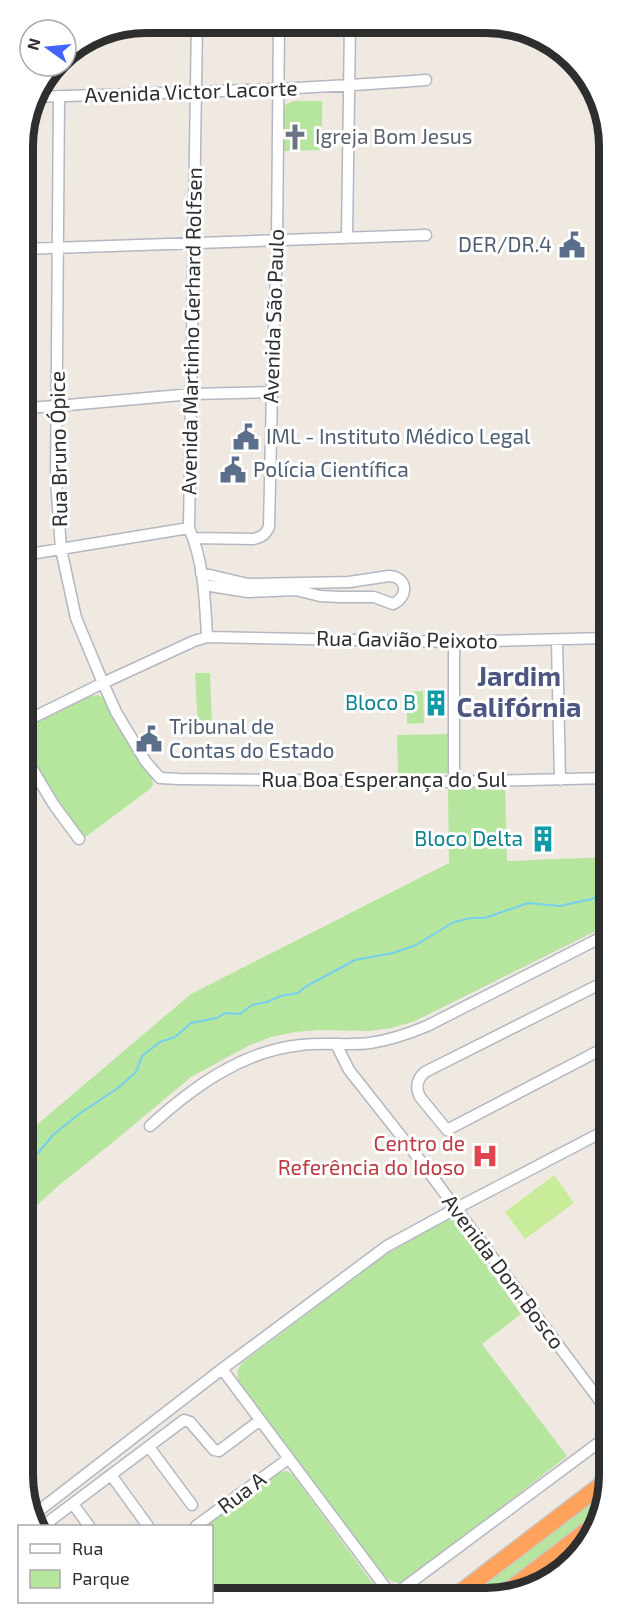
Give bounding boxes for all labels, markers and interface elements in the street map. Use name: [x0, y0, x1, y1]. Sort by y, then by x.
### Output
north arrow: [18, 18, 78, 78]
text: N: [22, 36, 44, 52]
street label: Avenida Victor Lacorte: [84, 74, 298, 107]
church icon: Igreja Bom Jesus: [280, 122, 310, 152]
place label: Igreja Bom Jesus: [315, 123, 472, 149]
street label: Avenida Martinho Gerhard Rolfsen: [175, 167, 206, 495]
street label: Avenida São Paulo: [257, 228, 288, 404]
public building icon: DER/DR.4: [557, 230, 587, 260]
place label: DER/DR.4: [458, 231, 552, 256]
street label: Rua Bruno Ópice: [44, 371, 71, 527]
public building icon: IML - Instituto Médico Legal: [231, 422, 261, 452]
place label: IML - Instituto Médico Legal: [266, 423, 531, 448]
public building icon: Polícia Científica: [218, 455, 248, 485]
place label: Polícia Científica: [253, 456, 409, 481]
street label: Rua Gavião Peixoto: [316, 624, 498, 653]
district label: Jardim Califórnia: [457, 659, 581, 722]
building icon: Bloco B: [421, 688, 451, 718]
place label: Bloco B: [345, 689, 416, 714]
place label: Tribunal de Contas do Estado: [169, 713, 335, 762]
public building icon: Tribunal de Contas do Estado: [134, 724, 164, 754]
street label: Rua Boa Esperança do Sul: [261, 766, 507, 793]
building icon: Bloco Delta: [528, 824, 558, 854]
place label: Bloco Delta: [414, 825, 523, 850]
place label: Centro de Referência do Idoso: [278, 1130, 465, 1179]
hospital icon: Centro de Referência do Idoso: [470, 1141, 500, 1171]
street label: Avenida Dom Bosco: [438, 1189, 571, 1353]
street label: Rua A: [212, 1466, 270, 1518]
legend: [18, 1525, 213, 1603]
text: Rua: [72, 1537, 103, 1559]
text: Parque: [72, 1567, 130, 1589]

